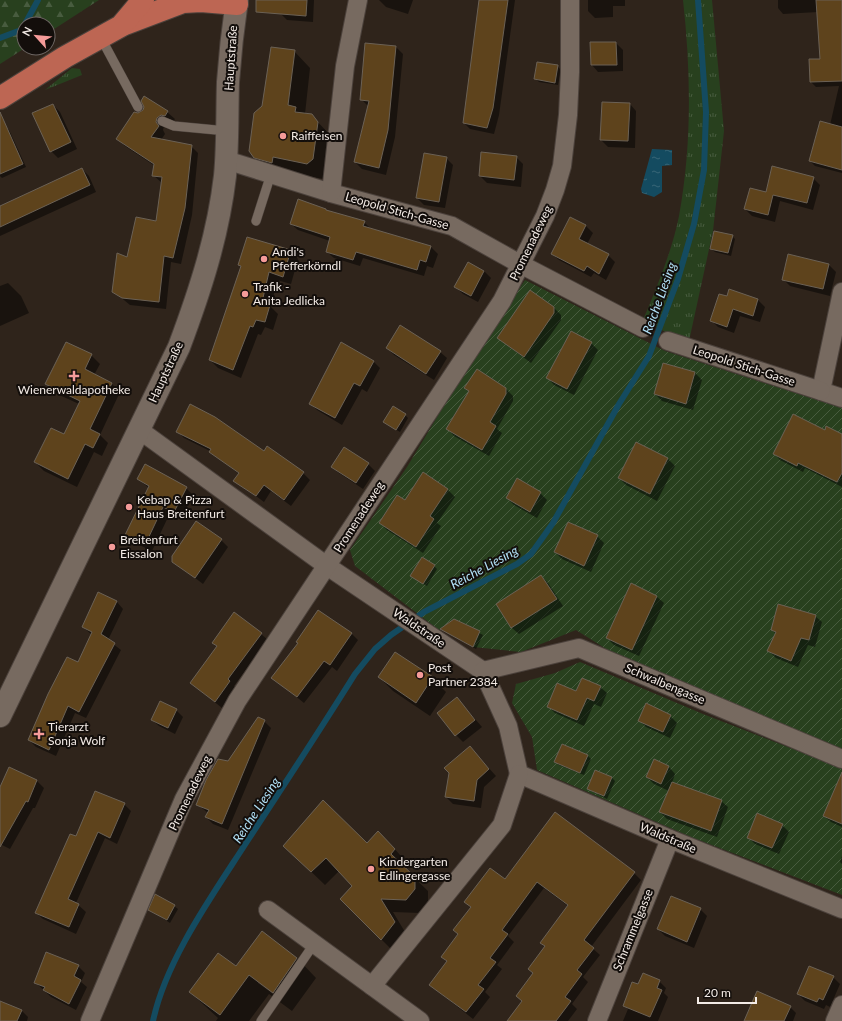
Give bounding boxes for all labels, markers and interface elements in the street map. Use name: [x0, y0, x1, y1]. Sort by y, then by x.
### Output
north arrow: [16, 16, 56, 56]
text: N: [19, 25, 34, 38]
street label: Hauptstraße: [221, 25, 240, 91]
place label: Raiffeisen: [291, 128, 343, 143]
marker: Raiffeisen: [278, 131, 288, 141]
street label: Leopold Stich-Gasse: [344, 189, 451, 232]
street label: Promenadeweg: [506, 203, 555, 283]
place label: Andi's Pfefferkörndl: [272, 244, 341, 273]
marker: Andi's Pfefferkörndl: [259, 254, 269, 264]
water label: Reiche Liesing: [639, 259, 680, 336]
place label: Trafik - Anita Jedlicka: [253, 279, 325, 308]
marker: Trafik - Anita Jedlicka: [240, 289, 250, 299]
street label: Hauptstraße: [145, 339, 186, 405]
street label: Leopold Stich-Gasse: [691, 342, 797, 389]
marker: Wienerwaldapotheke: [69, 371, 79, 381]
place label: Wienerwaldapotheke: [18, 382, 130, 397]
street label: Promenadeweg: [330, 478, 387, 555]
place label: Kebap & Pizza Haus Breitenfurt: [137, 492, 225, 521]
marker: Kebap & Pizza Haus Breitenfurt: [124, 502, 134, 512]
place label: Breitenfurt Eissalon: [120, 532, 178, 561]
water label: Reiche Liesing: [447, 541, 521, 592]
marker: Breitenfurt Eissalon: [107, 542, 117, 552]
street label: Waldstraße: [390, 605, 448, 651]
place label: Post Partner 2384: [428, 660, 498, 689]
street label: Schwalbengasse: [623, 660, 708, 707]
marker: Post Partner 2384: [415, 670, 425, 680]
place label: Tierarzt Sonja Wolf: [48, 719, 106, 748]
marker: Tierarzt Sonja Wolf: [33, 728, 45, 740]
street label: Promenadeweg: [165, 753, 214, 833]
water label: Reiche Liesing: [229, 774, 284, 846]
street label: Waldstraße: [638, 819, 699, 856]
place label: Kindergarten Edlingergasse: [379, 854, 450, 883]
marker: Kindergarten Edlingergasse: [366, 864, 376, 874]
street label: Schrammelgasse: [609, 887, 656, 973]
scale bar: [698, 979, 756, 1005]
text: 20 m: [704, 985, 731, 1000]

